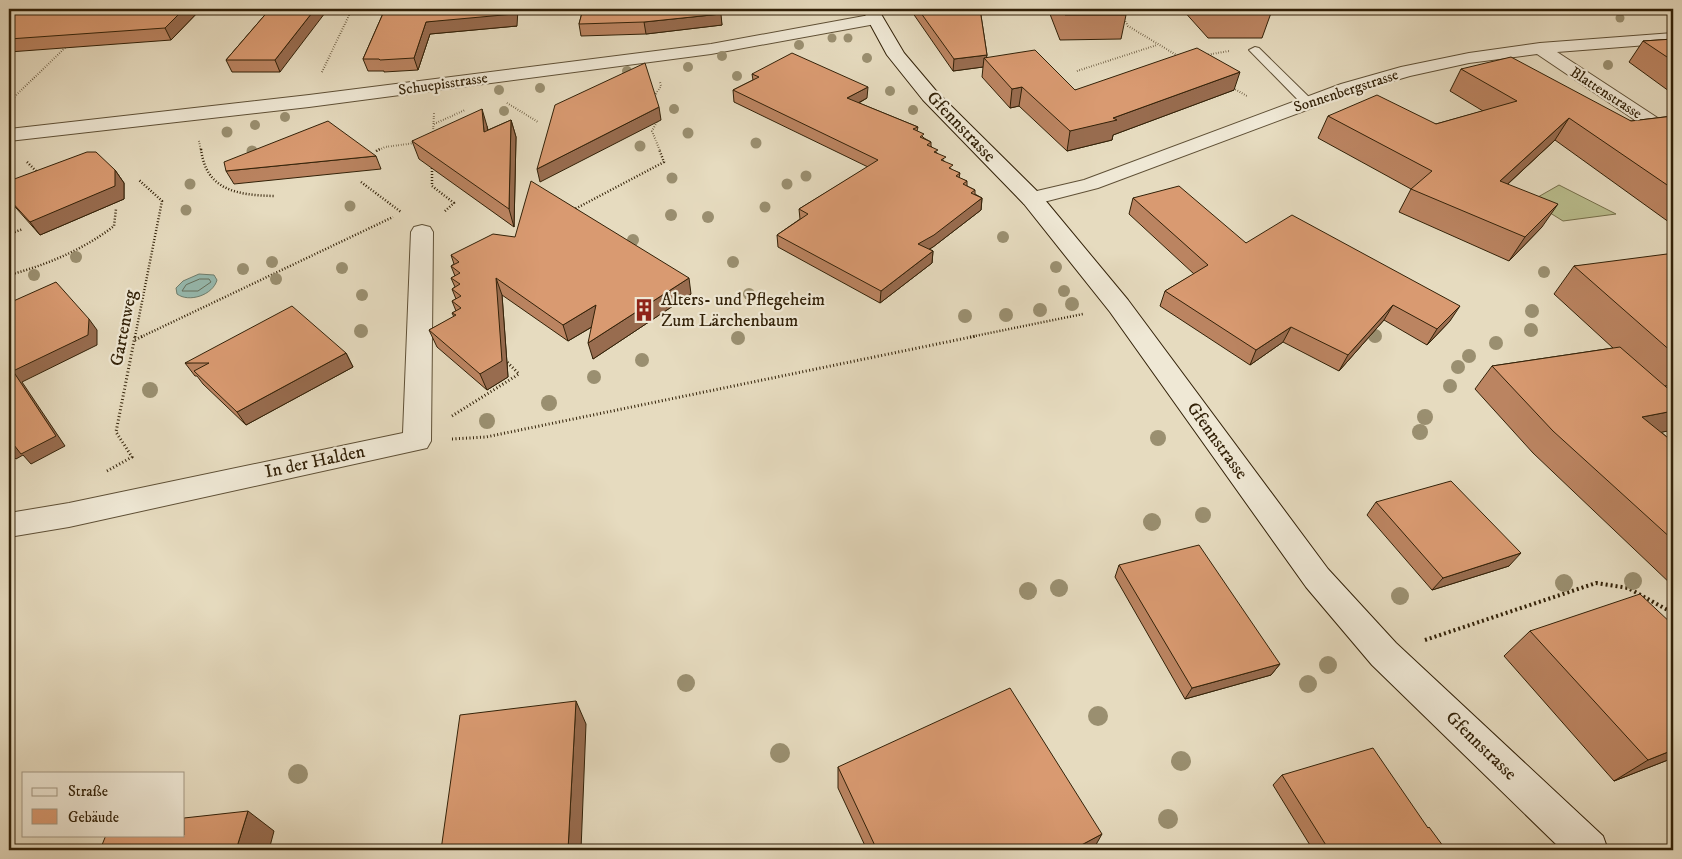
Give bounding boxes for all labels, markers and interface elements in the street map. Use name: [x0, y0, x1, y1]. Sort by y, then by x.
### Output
street label: Blattenstrasse: [1566, 63, 1646, 123]
street label: Sonnenbergstrasse: [1291, 65, 1401, 117]
street label: Schuepisstrasse: [397, 68, 489, 100]
street label: Gfennstrasse: [922, 87, 1000, 167]
street label: Gartenweg: [106, 288, 142, 368]
place label: Alters- und Pflegeheim Zum Lärchenbaum: [661, 289, 825, 332]
building icon: Alters- und Pflegeheim Zum Lärchenbaum: [631, 297, 657, 323]
street label: Gfennstrasse: [1182, 398, 1252, 484]
street label: In der Halden: [263, 441, 368, 483]
street label: Gfennstrasse: [1441, 707, 1521, 785]
legend: [22, 772, 185, 836]
text: Straße: [68, 782, 108, 801]
text: Gebäude: [68, 808, 119, 827]

